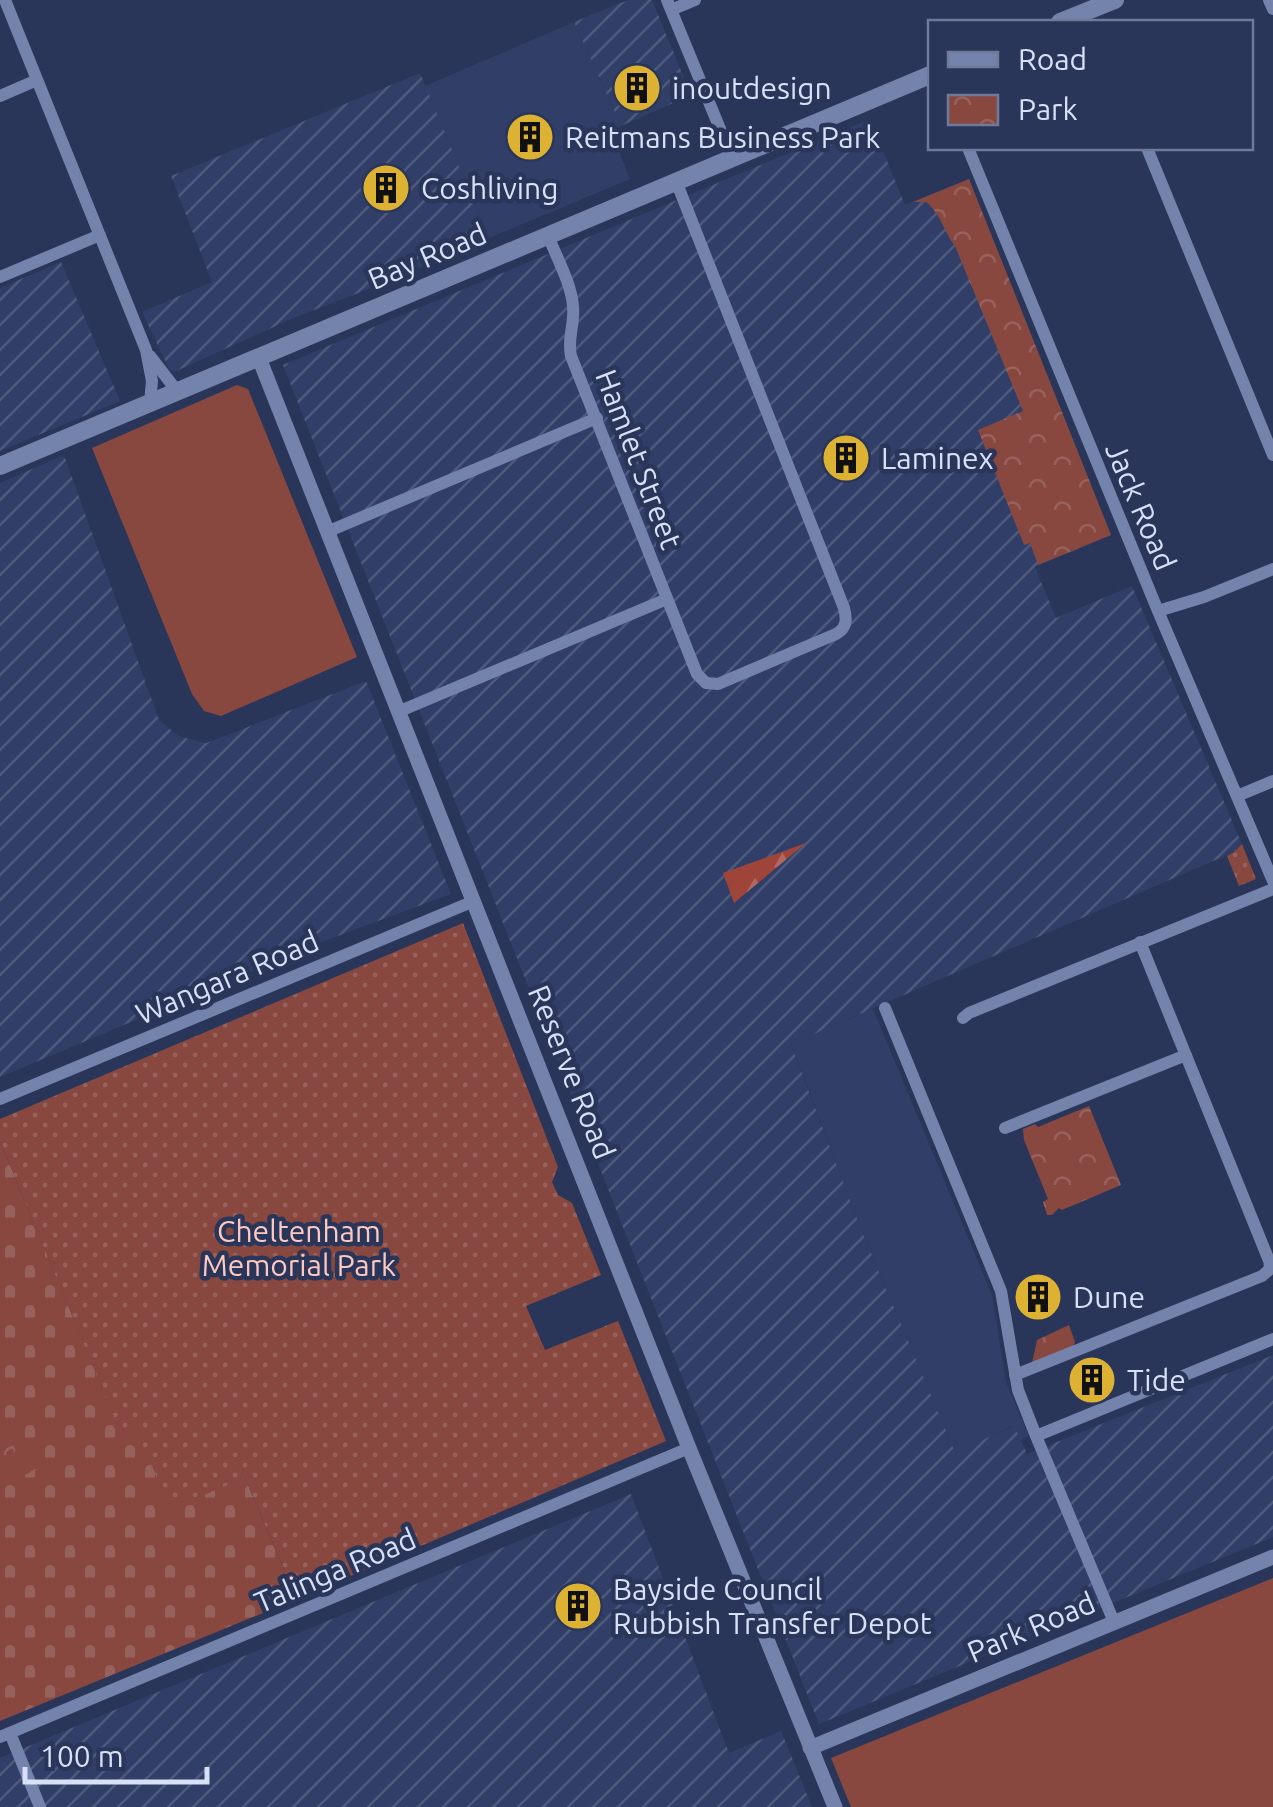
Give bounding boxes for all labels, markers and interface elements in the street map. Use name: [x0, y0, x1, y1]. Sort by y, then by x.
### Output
legend: [928, 20, 1253, 150]
text: Road: [1018, 42, 1087, 76]
building icon: inoutdesign: [611, 62, 663, 114]
place label: inoutdesign: [672, 71, 832, 105]
text: Park: [1018, 92, 1078, 126]
building icon: Reitmans Business Park: [504, 111, 556, 163]
place label: Reitmans Business Park: [565, 120, 880, 154]
building icon: Coshliving: [360, 162, 412, 214]
place label: Coshliving: [421, 171, 558, 205]
street label: Bay Road: [363, 216, 491, 296]
street label: Hamlet Street: [589, 365, 689, 554]
building icon: Laminex: [820, 432, 872, 484]
street label: Jack Road: [1099, 437, 1183, 575]
place label: Laminex: [881, 441, 994, 475]
street label: Wangara Road: [131, 923, 323, 1031]
street label: Reserve Road: [522, 980, 622, 1164]
park label: Cheltenham Memorial Park: [202, 1214, 396, 1282]
building icon: Dune: [1012, 1271, 1064, 1323]
place label: Dune: [1073, 1280, 1145, 1314]
building icon: Tide: [1066, 1354, 1118, 1406]
place label: Tide: [1127, 1363, 1186, 1397]
street label: Talinga Road: [249, 1521, 421, 1619]
place label: Bayside Council Rubbish Transfer Depot: [613, 1572, 932, 1640]
building icon: Bayside Council Rubbish Transfer Depot: [552, 1580, 604, 1632]
street label: Park Road: [962, 1585, 1100, 1669]
scale bar: [25, 1722, 208, 1784]
text: 100 m: [40, 1739, 124, 1773]

